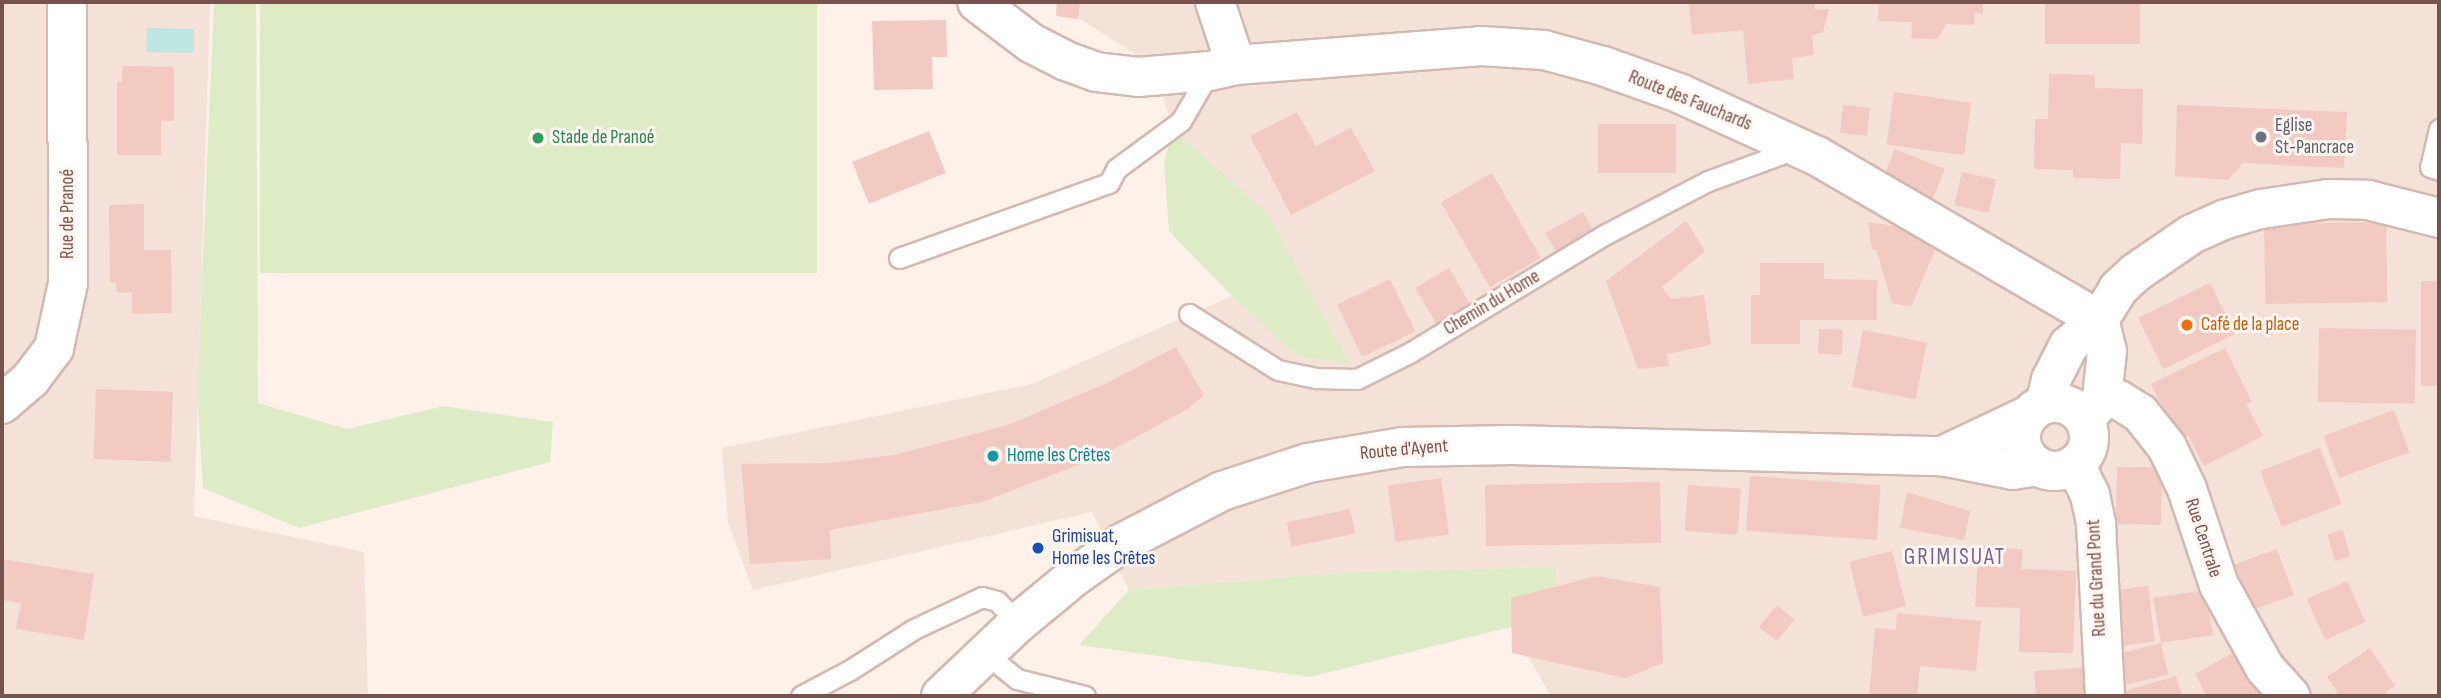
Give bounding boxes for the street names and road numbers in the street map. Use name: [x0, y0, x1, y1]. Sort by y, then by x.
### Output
street label: Route des Fauchards: [1625, 66, 1755, 136]
street label: Rue de Pranoé: [57, 169, 79, 259]
street label: Chemin du Home: [1440, 265, 1544, 341]
street label: Route d'Ayent: [1359, 435, 1449, 465]
street label: Rue Centrale: [2180, 496, 2226, 580]
street label: Rue du Grand Pont: [2083, 519, 2111, 637]

